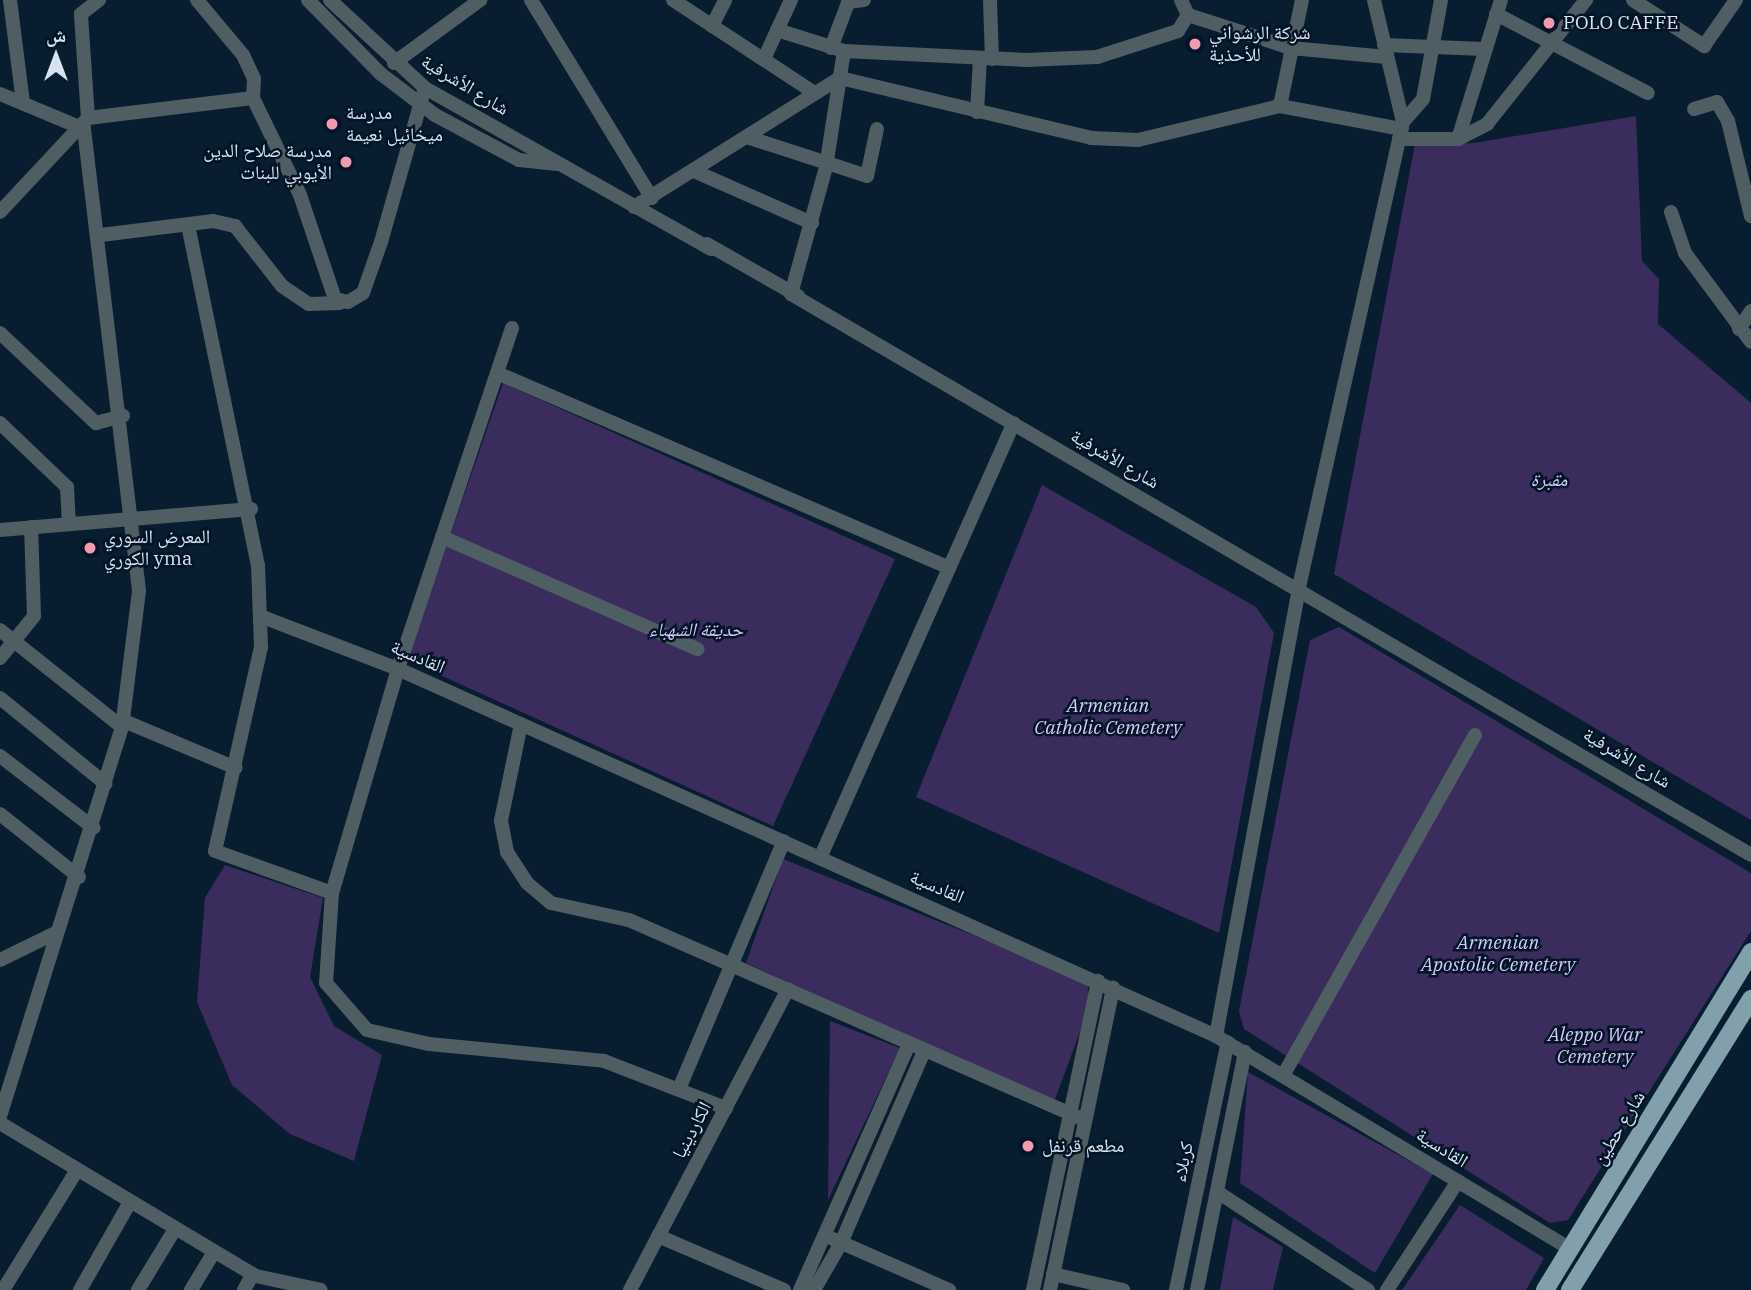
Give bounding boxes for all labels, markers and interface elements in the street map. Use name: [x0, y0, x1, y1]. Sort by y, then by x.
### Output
place label: POLO CAFFE: [1563, 12, 1679, 34]
marker: POLO CAFFE: [1541, 15, 1557, 31]
north arrow: [21, 21, 91, 91]
place label: شركة الرشواني للأحذية: [1209, 22, 1310, 66]
text: ش: [46, 23, 66, 47]
marker: شركة الرشواني للأحذية: [1187, 36, 1203, 52]
street label: شارع الأشرفية: [417, 50, 513, 120]
place label: مدرسة ميخائيل نعيمة: [346, 102, 443, 146]
marker: مدرسة ميخائيل نعيمة: [324, 116, 340, 132]
place label: مدرسة صلاح الدين الأيوبي للبنات: [203, 140, 332, 184]
marker: مدرسة صلاح الدين الأيوبي للبنات: [338, 154, 354, 170]
street label: شارع الأشرفية: [1067, 425, 1163, 493]
park label: مقبرة: [1531, 469, 1567, 491]
place label: المعرض السوري الكوري yma: [104, 526, 210, 570]
marker: المعرض السوري الكوري yma: [82, 540, 98, 556]
park label: حديقة الشهباء: [649, 619, 743, 641]
street label: القادسية: [388, 635, 448, 679]
park label: Armenian Catholic Cemetery: [1034, 695, 1182, 739]
street label: شارع الأشرفية: [1579, 723, 1675, 793]
street label: القادسية: [907, 865, 967, 909]
park label: Armenian Apostolic Cemetery: [1421, 932, 1575, 976]
park label: Aleppo War Cemetery: [1548, 1024, 1642, 1068]
street label: شارع حطين: [1588, 1087, 1650, 1169]
street label: الكاردينيا: [668, 1098, 716, 1162]
street label: القادسية: [1412, 1123, 1472, 1173]
place label: مطعم قرنفل: [1042, 1135, 1124, 1157]
marker: مطعم قرنفل: [1020, 1138, 1036, 1154]
street label: كربلاء: [1168, 1140, 1198, 1184]

